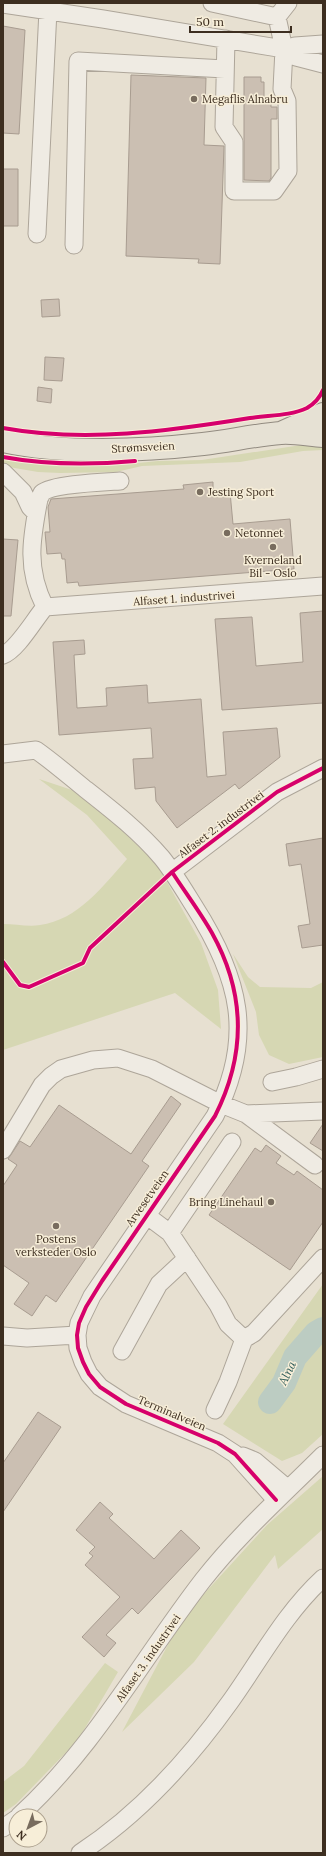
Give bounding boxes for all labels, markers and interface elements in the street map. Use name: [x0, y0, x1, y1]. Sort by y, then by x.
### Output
scale bar: [190, 8, 291, 34]
text: 50 m: [196, 14, 224, 29]
place label: Megaflis Alnabru: [202, 92, 288, 106]
marker: Megaflis Alnabru: [189, 94, 199, 104]
street label: Strømsveien: [111, 438, 175, 456]
place label: Jesting Sport: [207, 485, 275, 499]
marker: Jesting Sport: [195, 487, 205, 497]
place label: Netonnet: [235, 526, 284, 540]
marker: Netonnet: [222, 528, 232, 538]
marker: Kverneland Bil - Oslo: [268, 542, 278, 552]
place label: Kverneland Bil - Oslo: [244, 553, 302, 580]
street label: Alfaset 1. industrivei: [132, 587, 235, 609]
street label: Alfaset 2. industrivei: [175, 787, 267, 861]
street label: Arvesetveien: [122, 1167, 172, 1230]
place label: Bring Linehaul: [189, 1195, 263, 1209]
marker: Bring Linehaul: [266, 1197, 276, 1207]
marker: Postens verksteder Oslo: [51, 1221, 61, 1231]
place label: Postens verksteder Oslo: [16, 1232, 96, 1259]
water label: Alna: [274, 1358, 299, 1388]
street label: Terminalveien: [136, 1392, 208, 1434]
street label: Alfaset 3. industrivei: [112, 1611, 184, 1705]
north arrow: [8, 1808, 48, 1848]
text: N: [13, 1827, 29, 1844]

